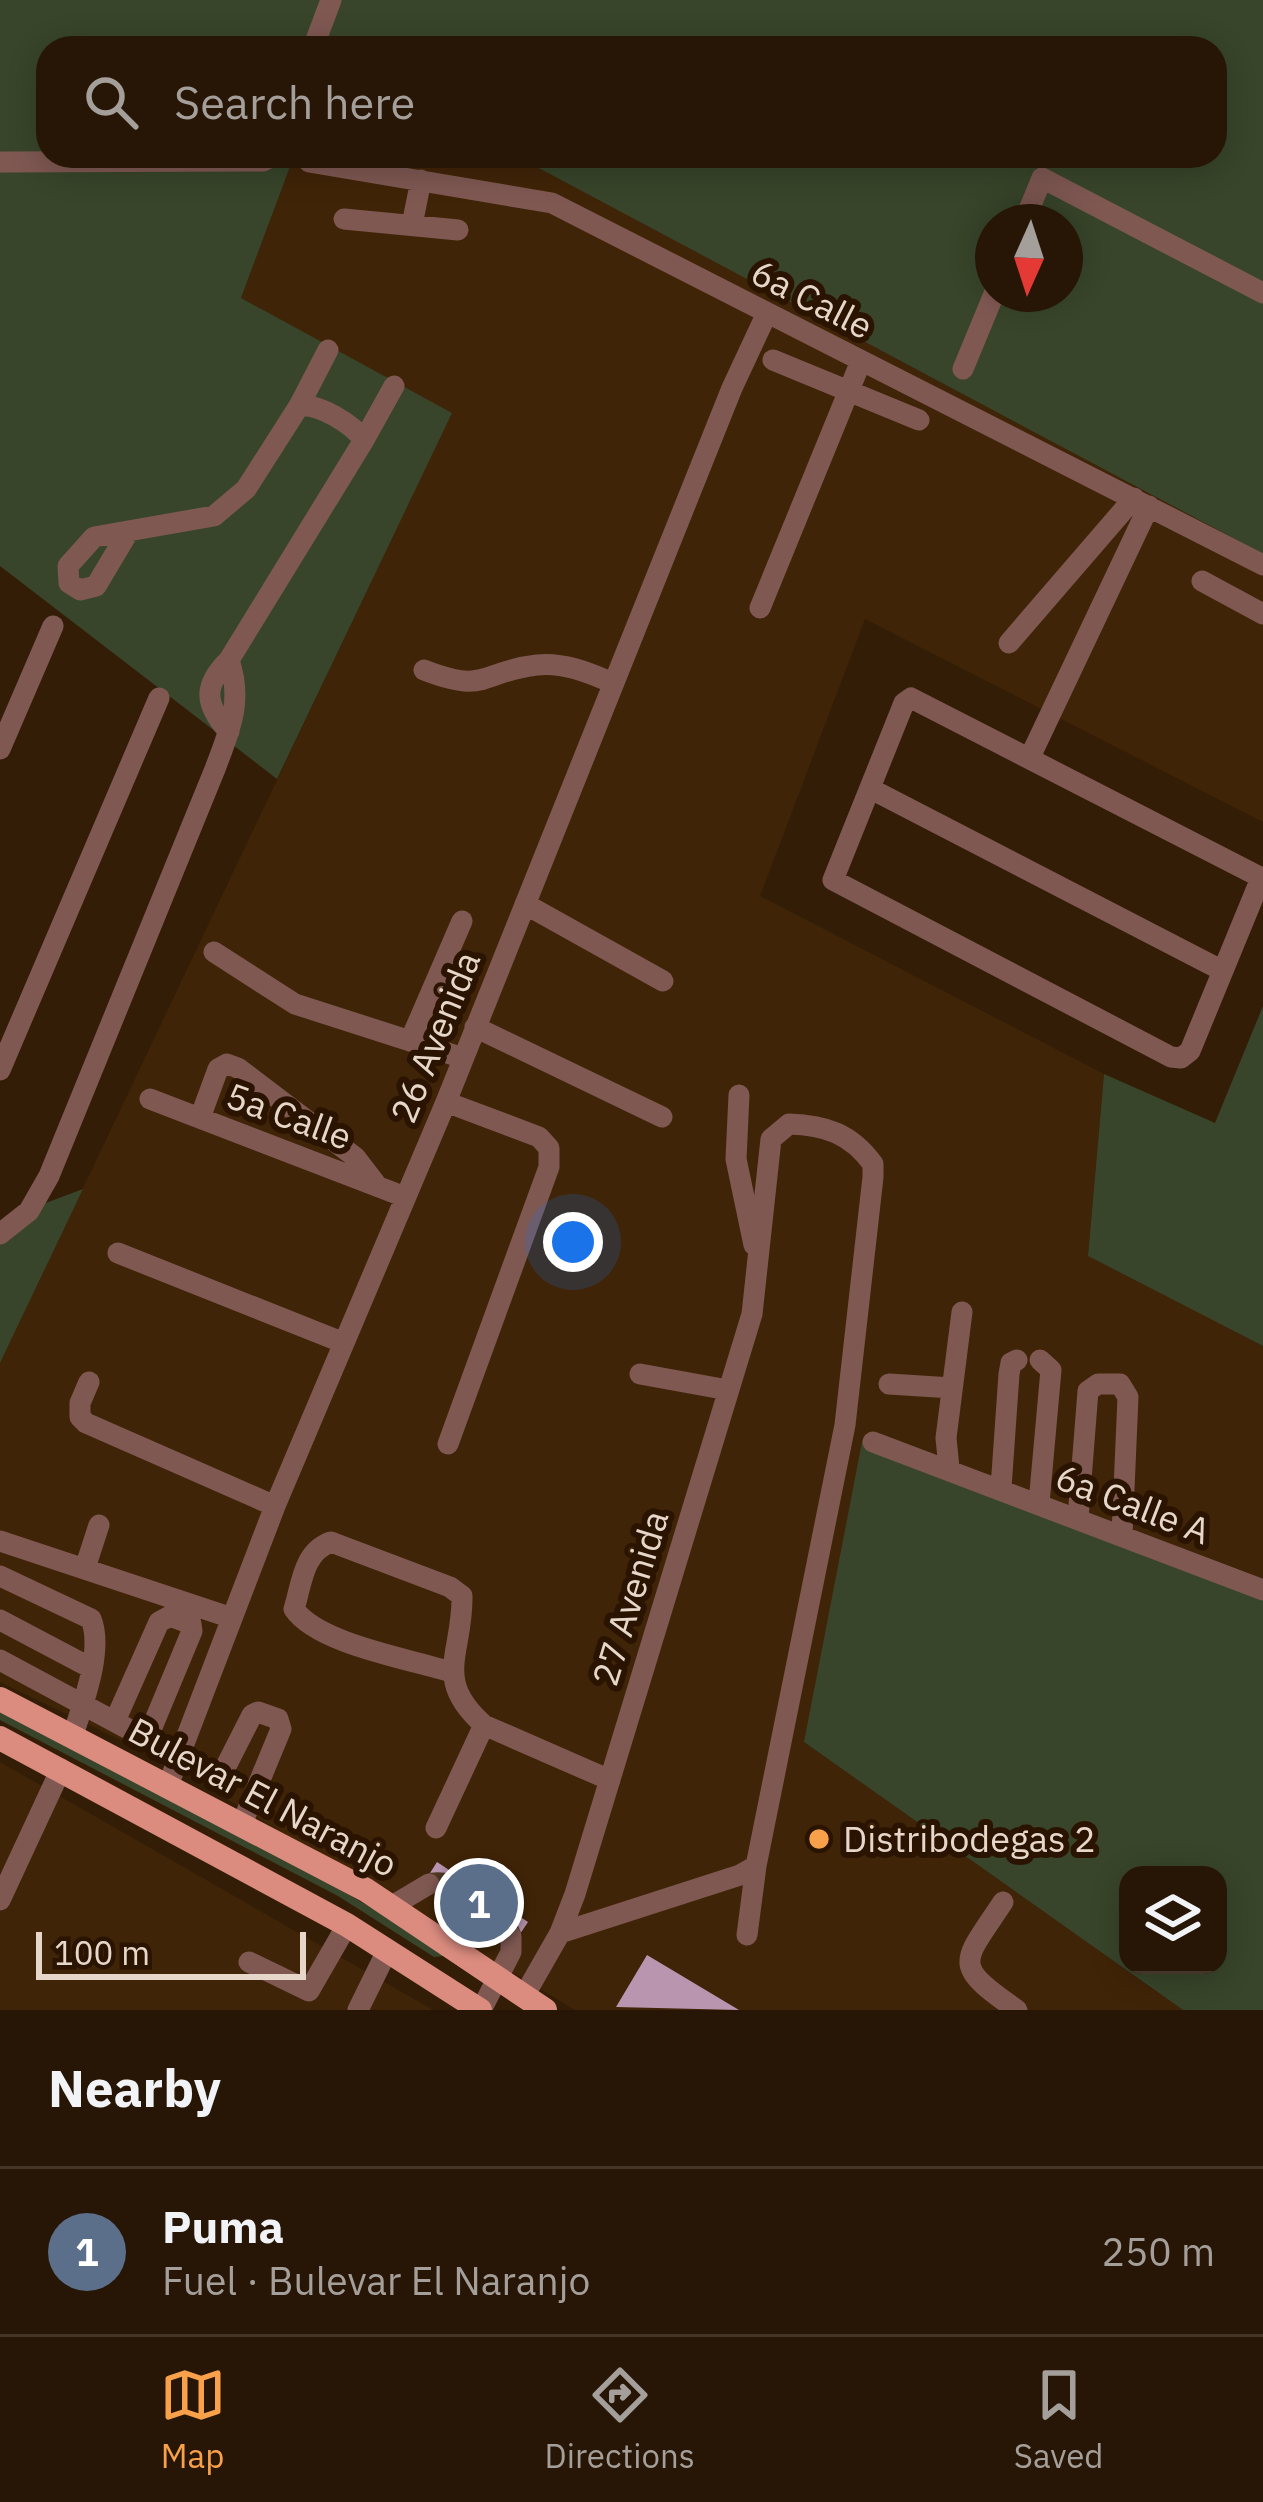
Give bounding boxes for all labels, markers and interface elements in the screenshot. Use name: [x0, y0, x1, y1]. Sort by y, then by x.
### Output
search box: [36, 36, 1227, 168]
icon: search: [78, 69, 144, 135]
text: Search here: [174, 73, 415, 131]
north arrow: [975, 204, 1083, 312]
street label: 6a Calle: [744, 248, 881, 349]
street label: 26 Avenida: [379, 944, 490, 1129]
street label: 5a Calle: [220, 1071, 358, 1160]
your location: [543, 1212, 603, 1272]
street label: 6a Calle A: [1049, 1453, 1217, 1554]
street label: 27 Avenida: [581, 1505, 678, 1691]
street label: Bulevar El Naranjo: [121, 1706, 406, 1887]
place label: Distribodegas 2: [843, 1815, 1096, 1862]
marker: Distribodegas 2: [806, 1826, 832, 1852]
pin: 1: [440, 1858, 518, 1948]
map controls: [1119, 1866, 1227, 1974]
button: layers: [1119, 1866, 1227, 1974]
scale bar: [36, 1926, 306, 1979]
text: 100 m: [54, 1931, 150, 1974]
text: Nearby: [48, 2055, 221, 2121]
text: Puma: [162, 2197, 284, 2255]
text: 1: [75, 2226, 99, 2277]
text: 250 m: [1102, 2226, 1215, 2277]
text: Fuel · Bulevar El Naranjo: [162, 2255, 590, 2306]
tab: Map: [160, 2362, 226, 2477]
tab: Directions: [545, 2362, 695, 2477]
tab: Saved: [1014, 2362, 1103, 2477]

